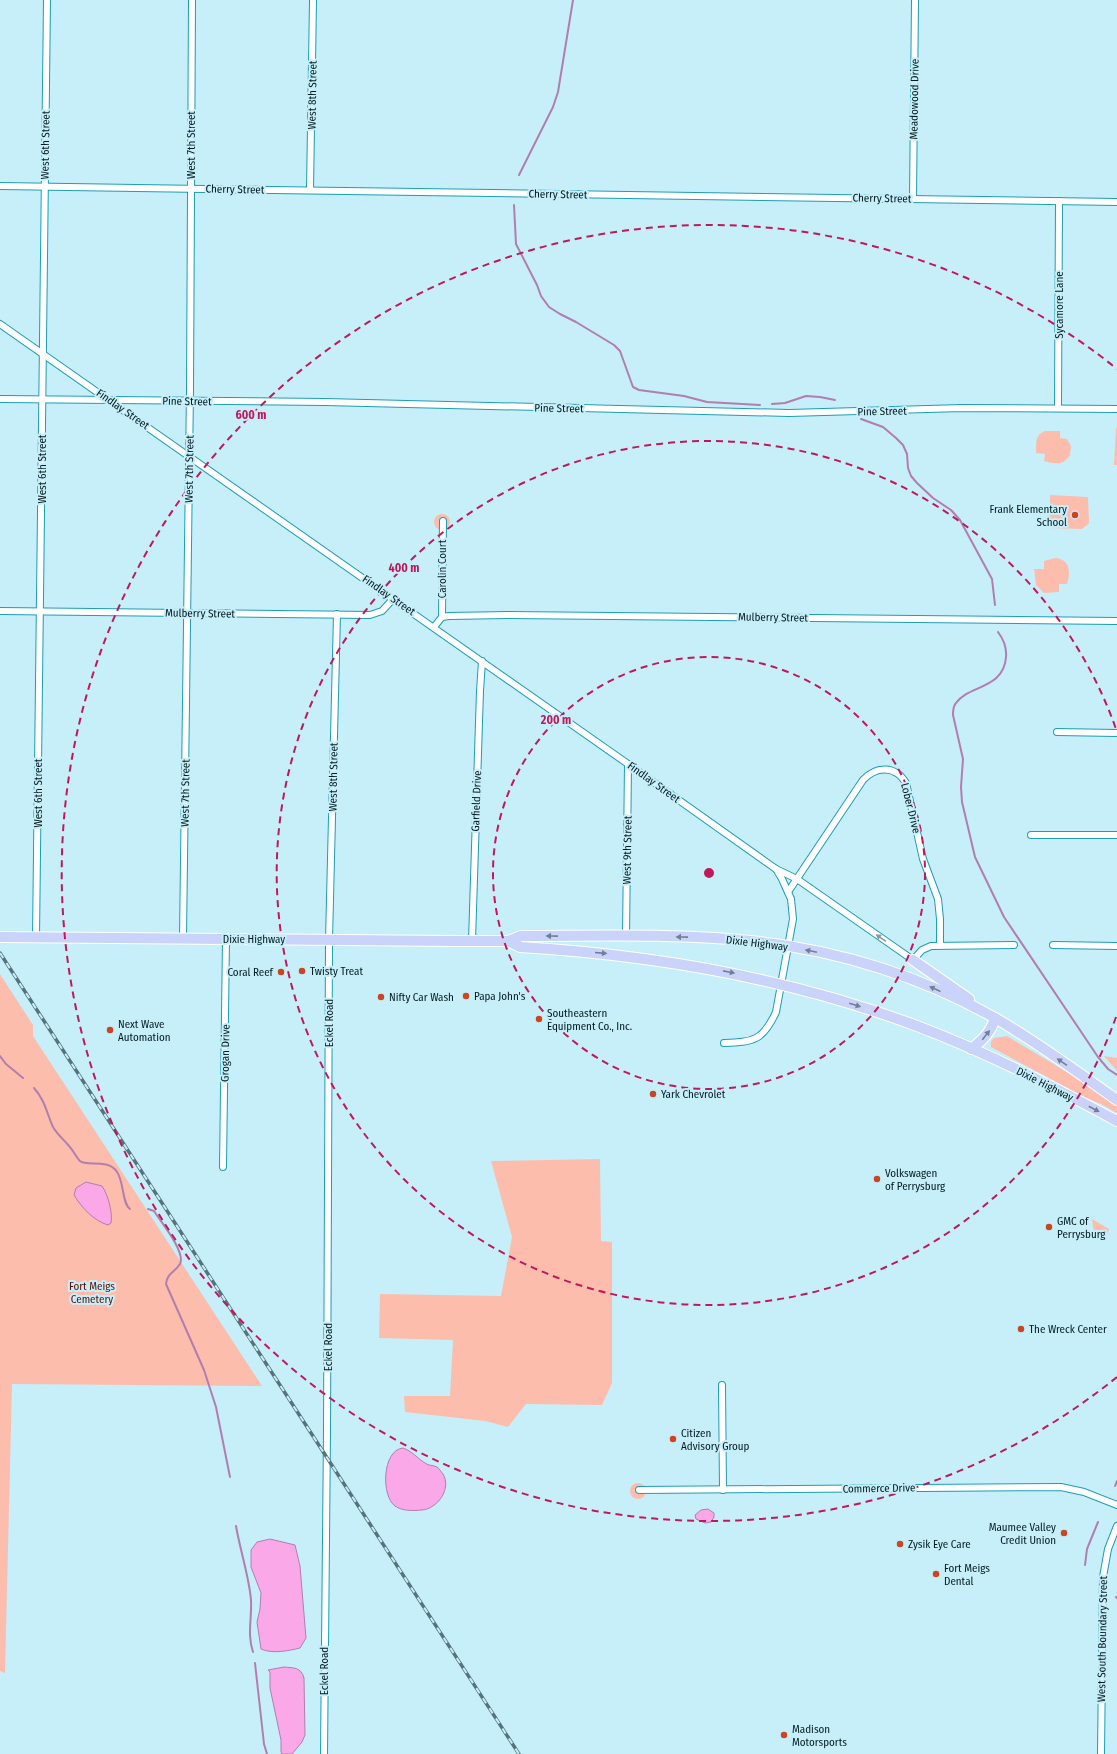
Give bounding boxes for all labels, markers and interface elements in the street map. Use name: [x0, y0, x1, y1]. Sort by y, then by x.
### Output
street label: Meadowood Drive: [907, 59, 922, 140]
street label: West 8th Street: [305, 60, 320, 130]
street label: West 6th Street: [38, 110, 53, 180]
street label: West 7th Street: [185, 111, 198, 179]
street label: Cherry Street: [205, 182, 265, 197]
street label: Cherry Street: [528, 187, 588, 202]
street label: Cherry Street: [852, 191, 912, 206]
street label: Sycamore Lane: [1053, 271, 1066, 339]
street label: Findlay Street: [94, 386, 152, 433]
street label: Pine Street: [162, 395, 212, 408]
street label: Pine Street: [534, 402, 584, 415]
street label: Pine Street: [857, 405, 907, 418]
text: 600 m: [235, 408, 267, 422]
street label: West 6th Street: [36, 434, 49, 503]
street label: West 7th Street: [182, 435, 197, 503]
place label: Frank Elementary School: [989, 503, 1067, 529]
marker: Frank Elementary School: [1070, 510, 1080, 520]
street label: Carolin Court: [436, 539, 449, 598]
text: 400 m: [389, 561, 419, 575]
street label: Findlay Street: [360, 572, 418, 619]
street label: Mulberry Street: [165, 606, 235, 621]
street label: Mulberry Street: [738, 610, 808, 625]
text: 200 m: [540, 713, 571, 727]
street label: West 8th Street: [326, 742, 341, 812]
street label: West 6th Street: [32, 758, 45, 827]
street label: West 7th Street: [178, 759, 193, 827]
street label: Findlay Street: [625, 759, 683, 806]
street label: Garfield Drive: [469, 770, 484, 832]
street label: Lober Drive: [898, 782, 923, 835]
street label: West 9th Street: [620, 815, 635, 885]
centre of rings: [702, 866, 716, 880]
street label: Dixie Highway: [223, 933, 285, 946]
one-way arrow: [545, 933, 558, 939]
street label: Dixie Highway: [725, 933, 789, 954]
one-way arrow: [675, 934, 688, 940]
one-way arrow: [876, 934, 886, 942]
one-way arrow: [804, 947, 817, 953]
one-way arrow: [595, 950, 607, 956]
place label: Twisty Treat: [310, 965, 364, 978]
place label: Coral Reef: [228, 966, 274, 979]
marker: Twisty Treat: [297, 966, 307, 976]
marker: Coral Reef: [276, 967, 286, 977]
one-way arrow: [723, 970, 736, 976]
one-way arrow: [929, 986, 940, 992]
place label: Papa John's: [474, 990, 526, 1003]
place label: Nifty Car Wash: [389, 991, 454, 1004]
marker: Papa John's: [461, 991, 471, 1001]
marker: Nifty Car Wash: [376, 992, 386, 1002]
street label: Eckel Road: [323, 999, 336, 1047]
one-way arrow: [849, 1002, 861, 1008]
place label: Southeastern Equipment Co., Inc.: [547, 1007, 632, 1033]
marker: Southeastern Equipment Co., Inc.: [534, 1014, 544, 1024]
place label: Next Wave Automation: [118, 1018, 171, 1044]
street label: Grogan Drive: [218, 1024, 233, 1082]
marker: Next Wave Automation: [105, 1025, 115, 1035]
one-way arrow: [982, 1030, 990, 1041]
one-way arrow: [1056, 1058, 1068, 1065]
street label: Dixie Highway: [1014, 1064, 1076, 1104]
place label: Yark Chevrolet: [661, 1088, 726, 1101]
marker: Yark Chevrolet: [648, 1089, 658, 1099]
one-way arrow: [1089, 1106, 1100, 1112]
place label: Volkswagen of Perrysburg: [885, 1167, 946, 1193]
marker: Volkswagen of Perrysburg: [872, 1174, 882, 1184]
place label: GMC of Perrysburg: [1057, 1215, 1106, 1241]
marker: GMC of Perrysburg: [1044, 1222, 1054, 1232]
park label: Fort Meigs Cemetery: [69, 1280, 115, 1306]
street label: Eckel Road: [322, 1323, 335, 1371]
place label: The Wreck Center: [1029, 1323, 1107, 1336]
marker: The Wreck Center: [1016, 1324, 1026, 1334]
place label: Citizen Advisory Group: [681, 1427, 750, 1453]
marker: Citizen Advisory Group: [668, 1434, 678, 1444]
street label: Commerce Drive: [842, 1481, 916, 1496]
place label: Maumee Valley Credit Union: [989, 1521, 1056, 1547]
marker: Maumee Valley Credit Union: [1059, 1528, 1069, 1538]
place label: Zysik Eye Care: [908, 1538, 971, 1551]
marker: Zysik Eye Care: [895, 1539, 905, 1549]
place label: Fort Meigs Dental: [944, 1562, 990, 1588]
marker: Fort Meigs Dental: [931, 1569, 941, 1579]
street label: West South Boundary Street: [1095, 1575, 1110, 1702]
street label: Eckel Road: [318, 1647, 331, 1695]
place label: Madison Motorsports: [792, 1723, 847, 1749]
marker: Madison Motorsports: [779, 1730, 789, 1740]

